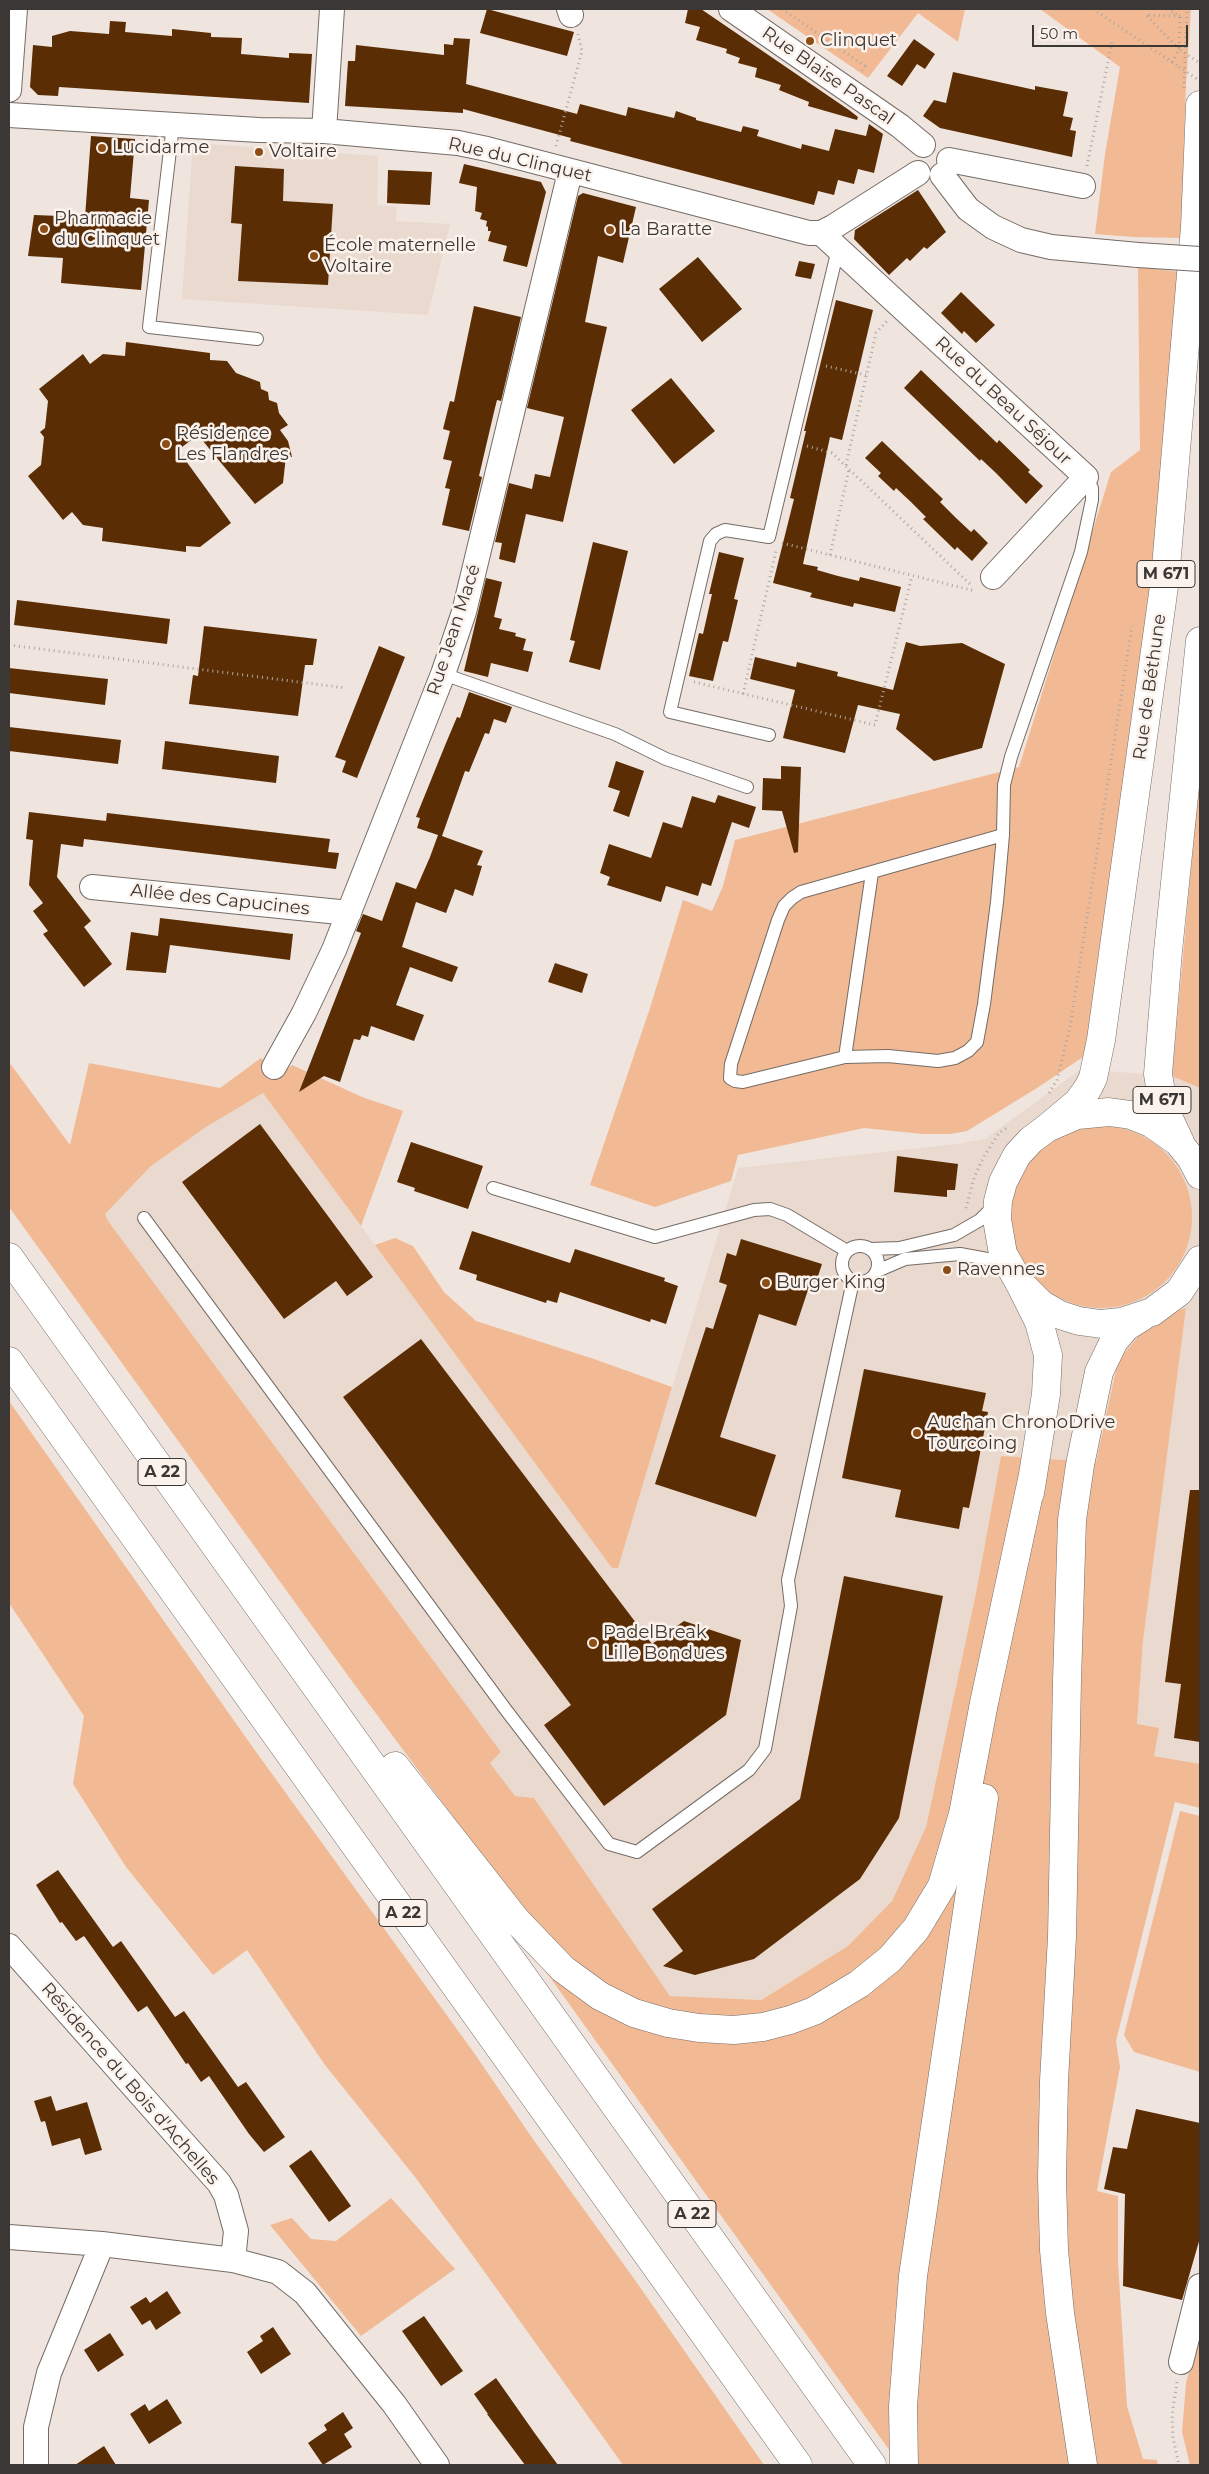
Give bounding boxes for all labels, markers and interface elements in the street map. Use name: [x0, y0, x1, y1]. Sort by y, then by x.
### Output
scale bar: [1034, 15, 1190, 47]
street label: Rue Blaise Pascal: [758, 22, 898, 130]
text: 50 m: [1040, 24, 1078, 43]
place label: Clinquet: [820, 30, 897, 52]
marker: Clinquet: [804, 35, 816, 47]
street label: Rue du Clinquet: [446, 133, 594, 187]
place label: Lucidarme: [112, 137, 209, 159]
place label: Voltaire: [269, 141, 337, 163]
marker: Lucidarme: [96, 142, 108, 154]
marker: Voltaire: [253, 146, 265, 158]
place label: Pharmacie du Clinquet: [54, 208, 160, 250]
place label: La Baratte: [620, 219, 712, 241]
marker: Pharmacie du Clinquet: [38, 223, 50, 235]
marker: La Baratte: [604, 224, 616, 236]
place label: École maternelle Voltaire: [324, 235, 476, 278]
marker: École maternelle Voltaire: [308, 250, 320, 262]
street label: Rue du Beau Séjour: [930, 332, 1076, 470]
place label: Résidence Les Flandres: [176, 423, 289, 466]
marker: Résidence Les Flandres: [160, 438, 172, 450]
road number: M 671: [1137, 560, 1195, 588]
street label: Rue Jean Macé: [423, 562, 485, 698]
street label: Rue de Béthune: [1129, 612, 1171, 762]
street label: Allée des Capucines: [129, 880, 311, 920]
road number: M 671: [1133, 1086, 1191, 1114]
place label: Ravennes: [957, 1259, 1045, 1281]
marker: Ravennes: [941, 1264, 953, 1276]
place label: Burger King: [776, 1272, 886, 1294]
marker: Burger King: [760, 1277, 772, 1289]
place label: Auchan ChronoDrive Tourcoing: [927, 1412, 1115, 1455]
marker: Auchan ChronoDrive Tourcoing: [911, 1427, 923, 1439]
road number: A 22: [138, 1458, 186, 1485]
place label: PadelBreak Lille Bondues: [603, 1622, 725, 1665]
marker: PadelBreak Lille Bondues: [587, 1637, 599, 1649]
road number: A 22: [379, 1900, 427, 1926]
street label: Résidence du Bois d'Achelles: [36, 1979, 224, 2189]
road number: A 22: [668, 2200, 716, 2228]

